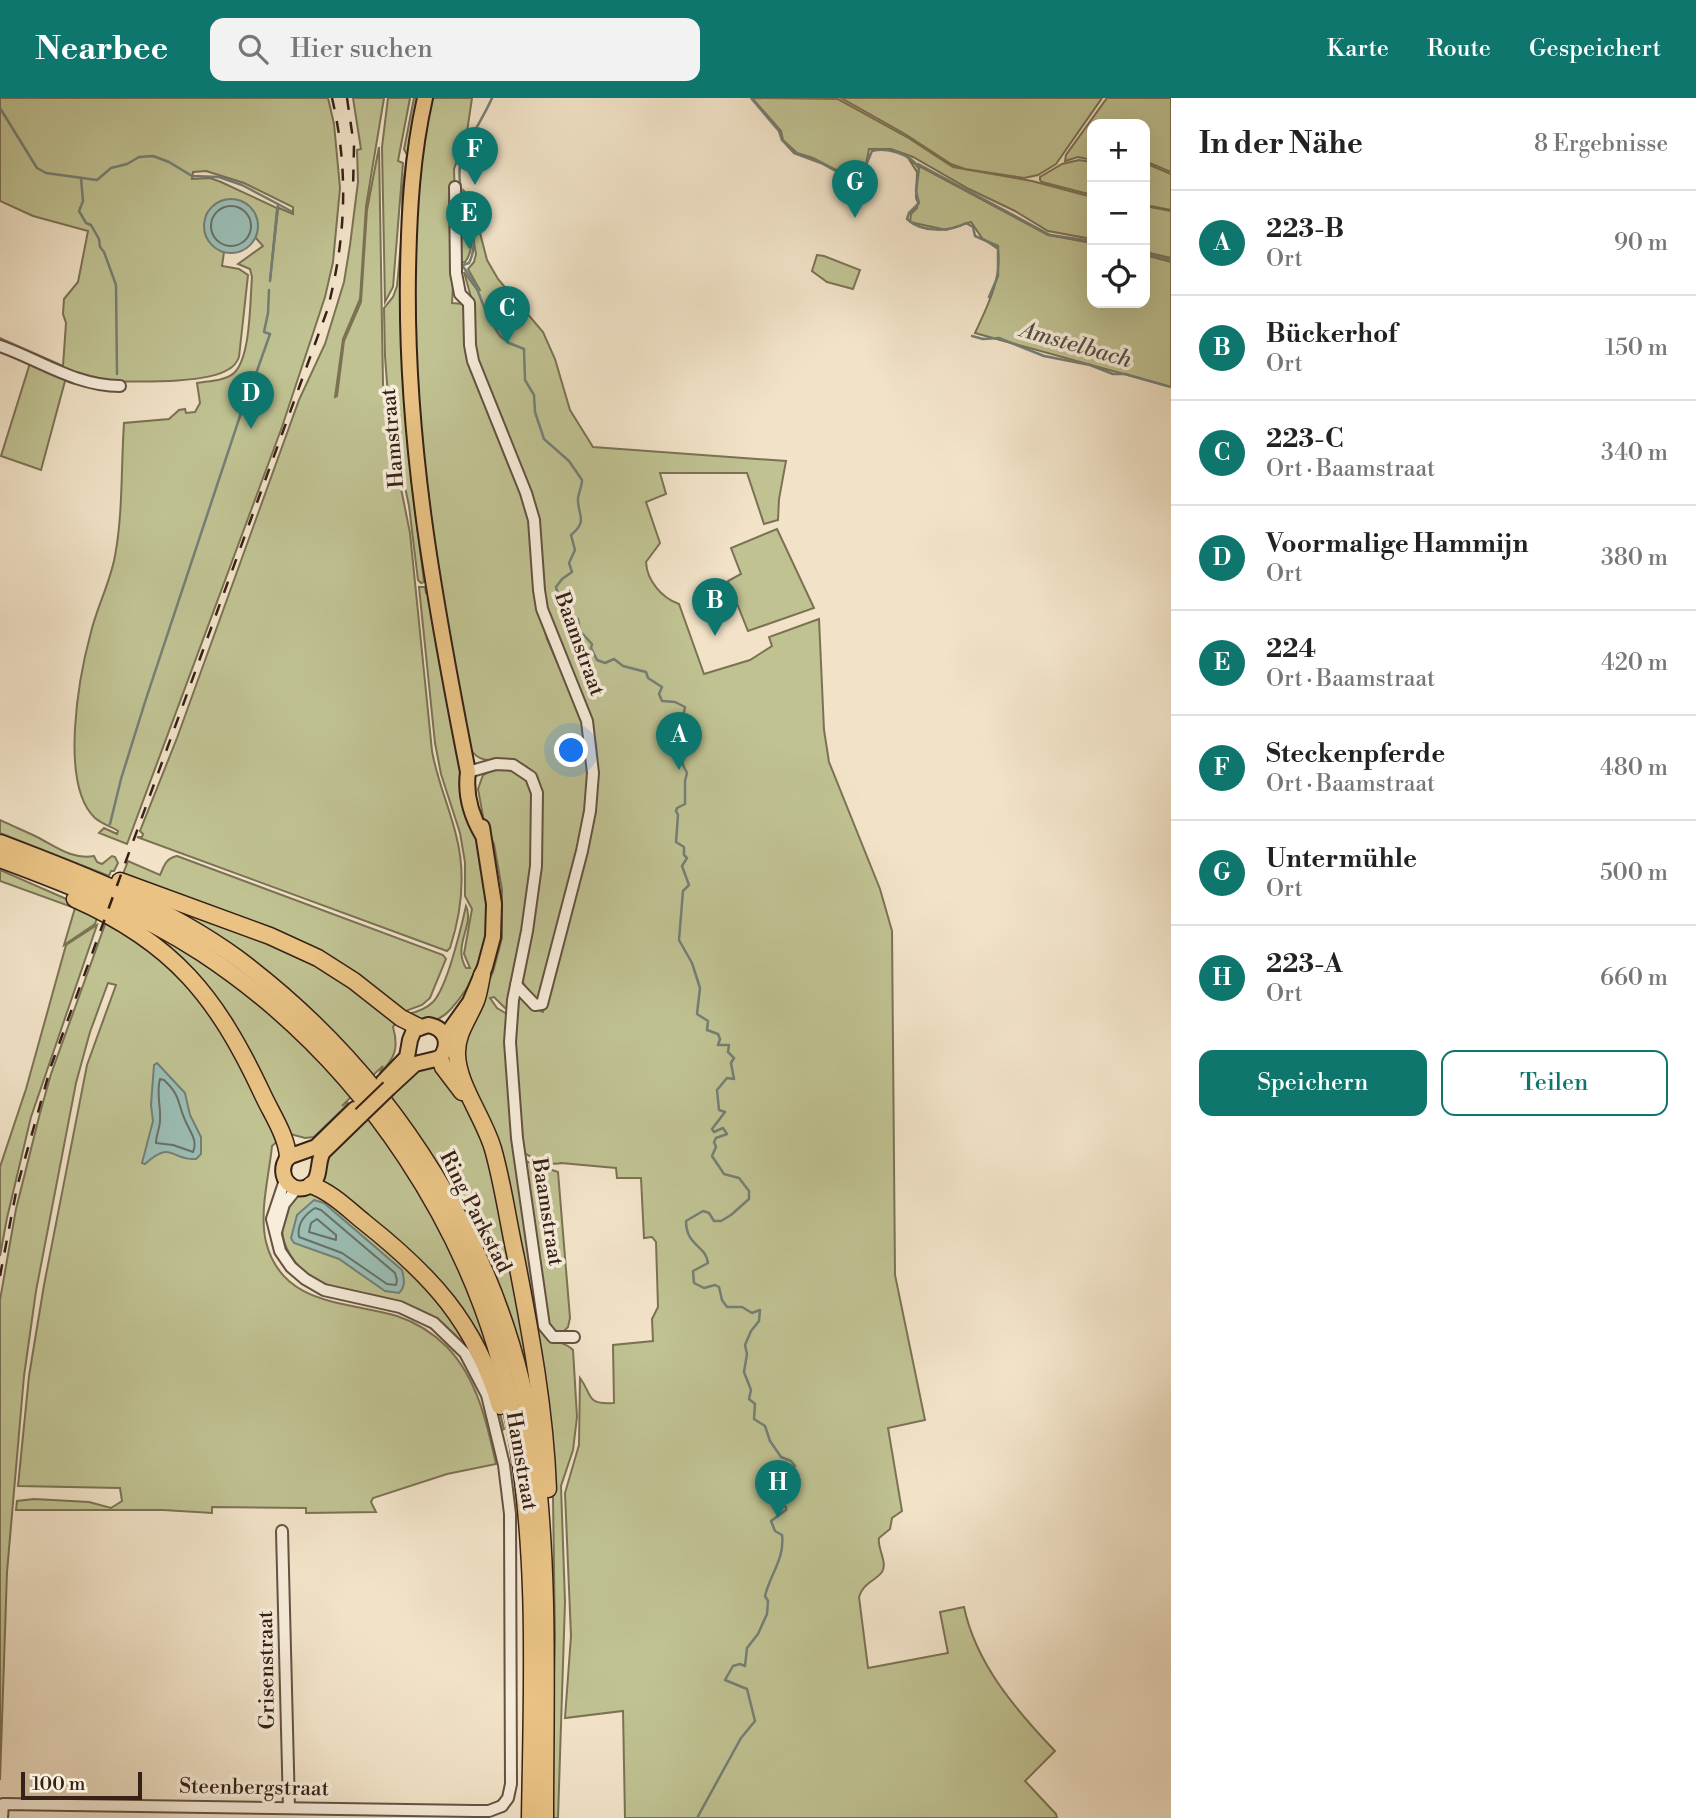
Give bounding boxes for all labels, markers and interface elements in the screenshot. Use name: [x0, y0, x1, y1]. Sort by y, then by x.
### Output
search box: [210, 18, 700, 81]
text: Nearbee: [35, 29, 168, 70]
icon: search: [234, 30, 272, 68]
text: Hier suchen: [290, 33, 433, 65]
text: Karte: [1327, 34, 1389, 64]
text: Route: [1427, 34, 1491, 64]
text: Gespeichert: [1529, 34, 1661, 64]
map controls: [1087, 119, 1150, 308]
button: +: [1087, 119, 1150, 182]
text: In der Nähe: [1199, 125, 1363, 163]
pin: F: [452, 127, 498, 185]
text: 8 Ergebnisse: [1534, 130, 1668, 158]
pin: G: [832, 160, 878, 218]
button: −: [1087, 182, 1150, 245]
pin: E: [446, 191, 492, 249]
text: 223-B: [1266, 213, 1344, 245]
text: A: [1214, 229, 1230, 257]
text: 90 m: [1614, 229, 1668, 257]
button: locate: [1087, 245, 1150, 308]
text: Ort: [1266, 245, 1303, 273]
pin: C: [484, 286, 530, 344]
water label: Amstelbach: [1014, 315, 1135, 374]
text: Bückerhof: [1266, 318, 1397, 350]
text: B: [1213, 334, 1231, 362]
text: 150 m: [1605, 334, 1668, 362]
text: Ort: [1266, 350, 1303, 378]
pin: D: [228, 371, 274, 429]
street label: Hamstraat: [376, 386, 410, 489]
text: 223-C: [1266, 423, 1343, 455]
text: C: [1214, 439, 1230, 467]
text: 340 m: [1601, 439, 1668, 467]
text: Ort · Baamstraat: [1266, 455, 1435, 483]
text: Voormalige Hammijn: [1266, 528, 1528, 560]
text: D: [1213, 544, 1231, 572]
text: 380 m: [1601, 544, 1668, 572]
text: Ort: [1266, 560, 1303, 588]
pin: B: [692, 578, 738, 636]
street label: Baamstraat: [548, 587, 610, 700]
text: 224: [1266, 633, 1316, 665]
text: E: [1214, 649, 1230, 677]
text: 420 m: [1601, 649, 1668, 677]
text: Ort · Baamstraat: [1266, 665, 1435, 693]
pin: A: [656, 712, 702, 770]
your location: [554, 733, 588, 767]
text: Steckenpferde: [1266, 738, 1445, 770]
text: F: [1214, 754, 1230, 782]
text: 480 m: [1600, 754, 1668, 782]
text: Ort · Baamstraat: [1266, 770, 1435, 798]
text: Untermühle: [1266, 843, 1417, 875]
text: G: [1213, 859, 1231, 887]
text: 500 m: [1600, 859, 1668, 887]
text: Ort: [1266, 875, 1303, 903]
text: 223-A: [1266, 948, 1343, 980]
text: H: [1213, 964, 1232, 992]
text: 660 m: [1600, 964, 1668, 992]
text: Ort: [1266, 980, 1303, 1008]
button: Speichern: [1199, 1050, 1427, 1116]
button: Teilen: [1441, 1050, 1668, 1116]
street label: Ring Parkstad: [433, 1147, 517, 1277]
street label: Baamstraat: [525, 1155, 568, 1268]
street label: Hamstraat: [499, 1409, 543, 1513]
pin: H: [755, 1460, 801, 1518]
street label: Grisenstraat: [253, 1610, 281, 1730]
scale bar: [21, 1769, 142, 1801]
text: 100 m: [32, 1772, 85, 1796]
street label: Steenbergstraat: [179, 1774, 330, 1802]

